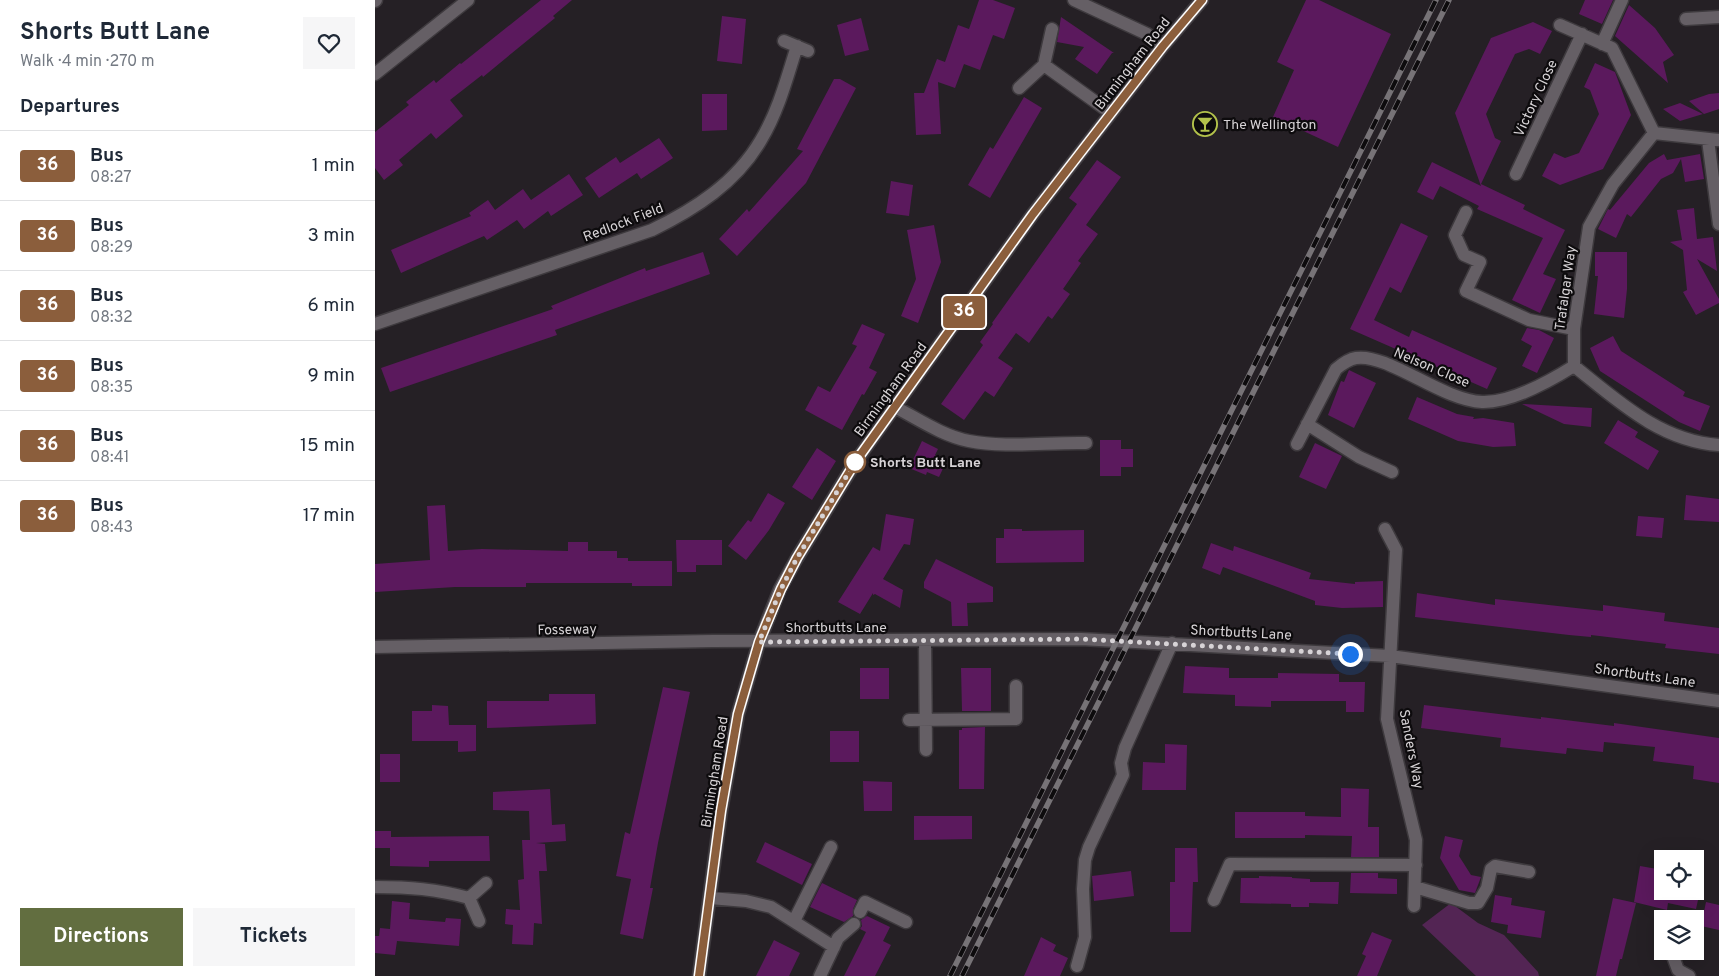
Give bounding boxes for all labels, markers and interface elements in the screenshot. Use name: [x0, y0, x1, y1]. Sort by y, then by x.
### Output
street label: Birmingham Road: [1092, 14, 1175, 114]
button: heart: [303, 17, 355, 69]
text: Shorts Butt Lane: [20, 18, 210, 48]
text: Walk · 4 min · 270 m: [20, 52, 155, 72]
street label: Victory Close: [1511, 57, 1562, 140]
text: Departures: [20, 95, 120, 119]
bar icon: The Wellington: [1192, 111, 1218, 137]
place label: The Wellington: [1223, 117, 1316, 134]
text: Bus: [90, 144, 124, 168]
text: 36: [37, 154, 58, 177]
text: 1 min: [312, 154, 355, 178]
text: 08:27: [90, 168, 132, 188]
street label: Redlock Field: [581, 200, 666, 246]
text: Bus: [90, 214, 124, 238]
text: 36: [37, 224, 58, 247]
text: 3 min: [307, 224, 355, 248]
text: 08:29: [90, 238, 133, 258]
street label: Trafalgar Way: [1552, 245, 1581, 332]
text: Bus: [90, 284, 124, 308]
text: 36: [37, 294, 58, 317]
text: 6 min: [308, 294, 355, 318]
line badge: 36: [941, 296, 987, 328]
text: 36: [953, 300, 975, 323]
text: 08:32: [90, 308, 133, 328]
street label: Birmingham Road: [851, 339, 931, 440]
street label: Nelson Close: [1391, 345, 1472, 392]
text: Bus: [90, 354, 124, 378]
text: 36: [37, 364, 58, 387]
text: 9 min: [308, 364, 355, 388]
text: 08:35: [90, 378, 133, 398]
text: Bus: [90, 424, 124, 448]
text: 36: [37, 434, 58, 457]
text: 15 min: [300, 434, 355, 458]
text: 08:41: [90, 448, 130, 468]
marker: Shorts Butt Lane: [844, 451, 866, 473]
place label: Shorts Butt Lane: [870, 455, 981, 472]
text: Bus: [90, 494, 124, 518]
text: 36: [37, 504, 58, 527]
text: 17 min: [303, 504, 355, 528]
text: 08:43: [90, 518, 133, 538]
street label: Shortbutts Lane: [785, 620, 887, 637]
street label: Fosseway: [537, 621, 597, 640]
street label: Shortbutts Lane: [1190, 622, 1292, 645]
your location: [1338, 642, 1363, 667]
street label: Shortbutts Lane: [1593, 661, 1696, 692]
street label: Sanders Way: [1394, 708, 1427, 790]
street label: Birmingham Road: [698, 715, 733, 829]
map controls: [1654, 850, 1704, 960]
button: locate: [1654, 850, 1704, 900]
button: Directions: [20, 908, 183, 966]
button: Tickets: [193, 908, 355, 966]
button: layers: [1654, 910, 1704, 960]

